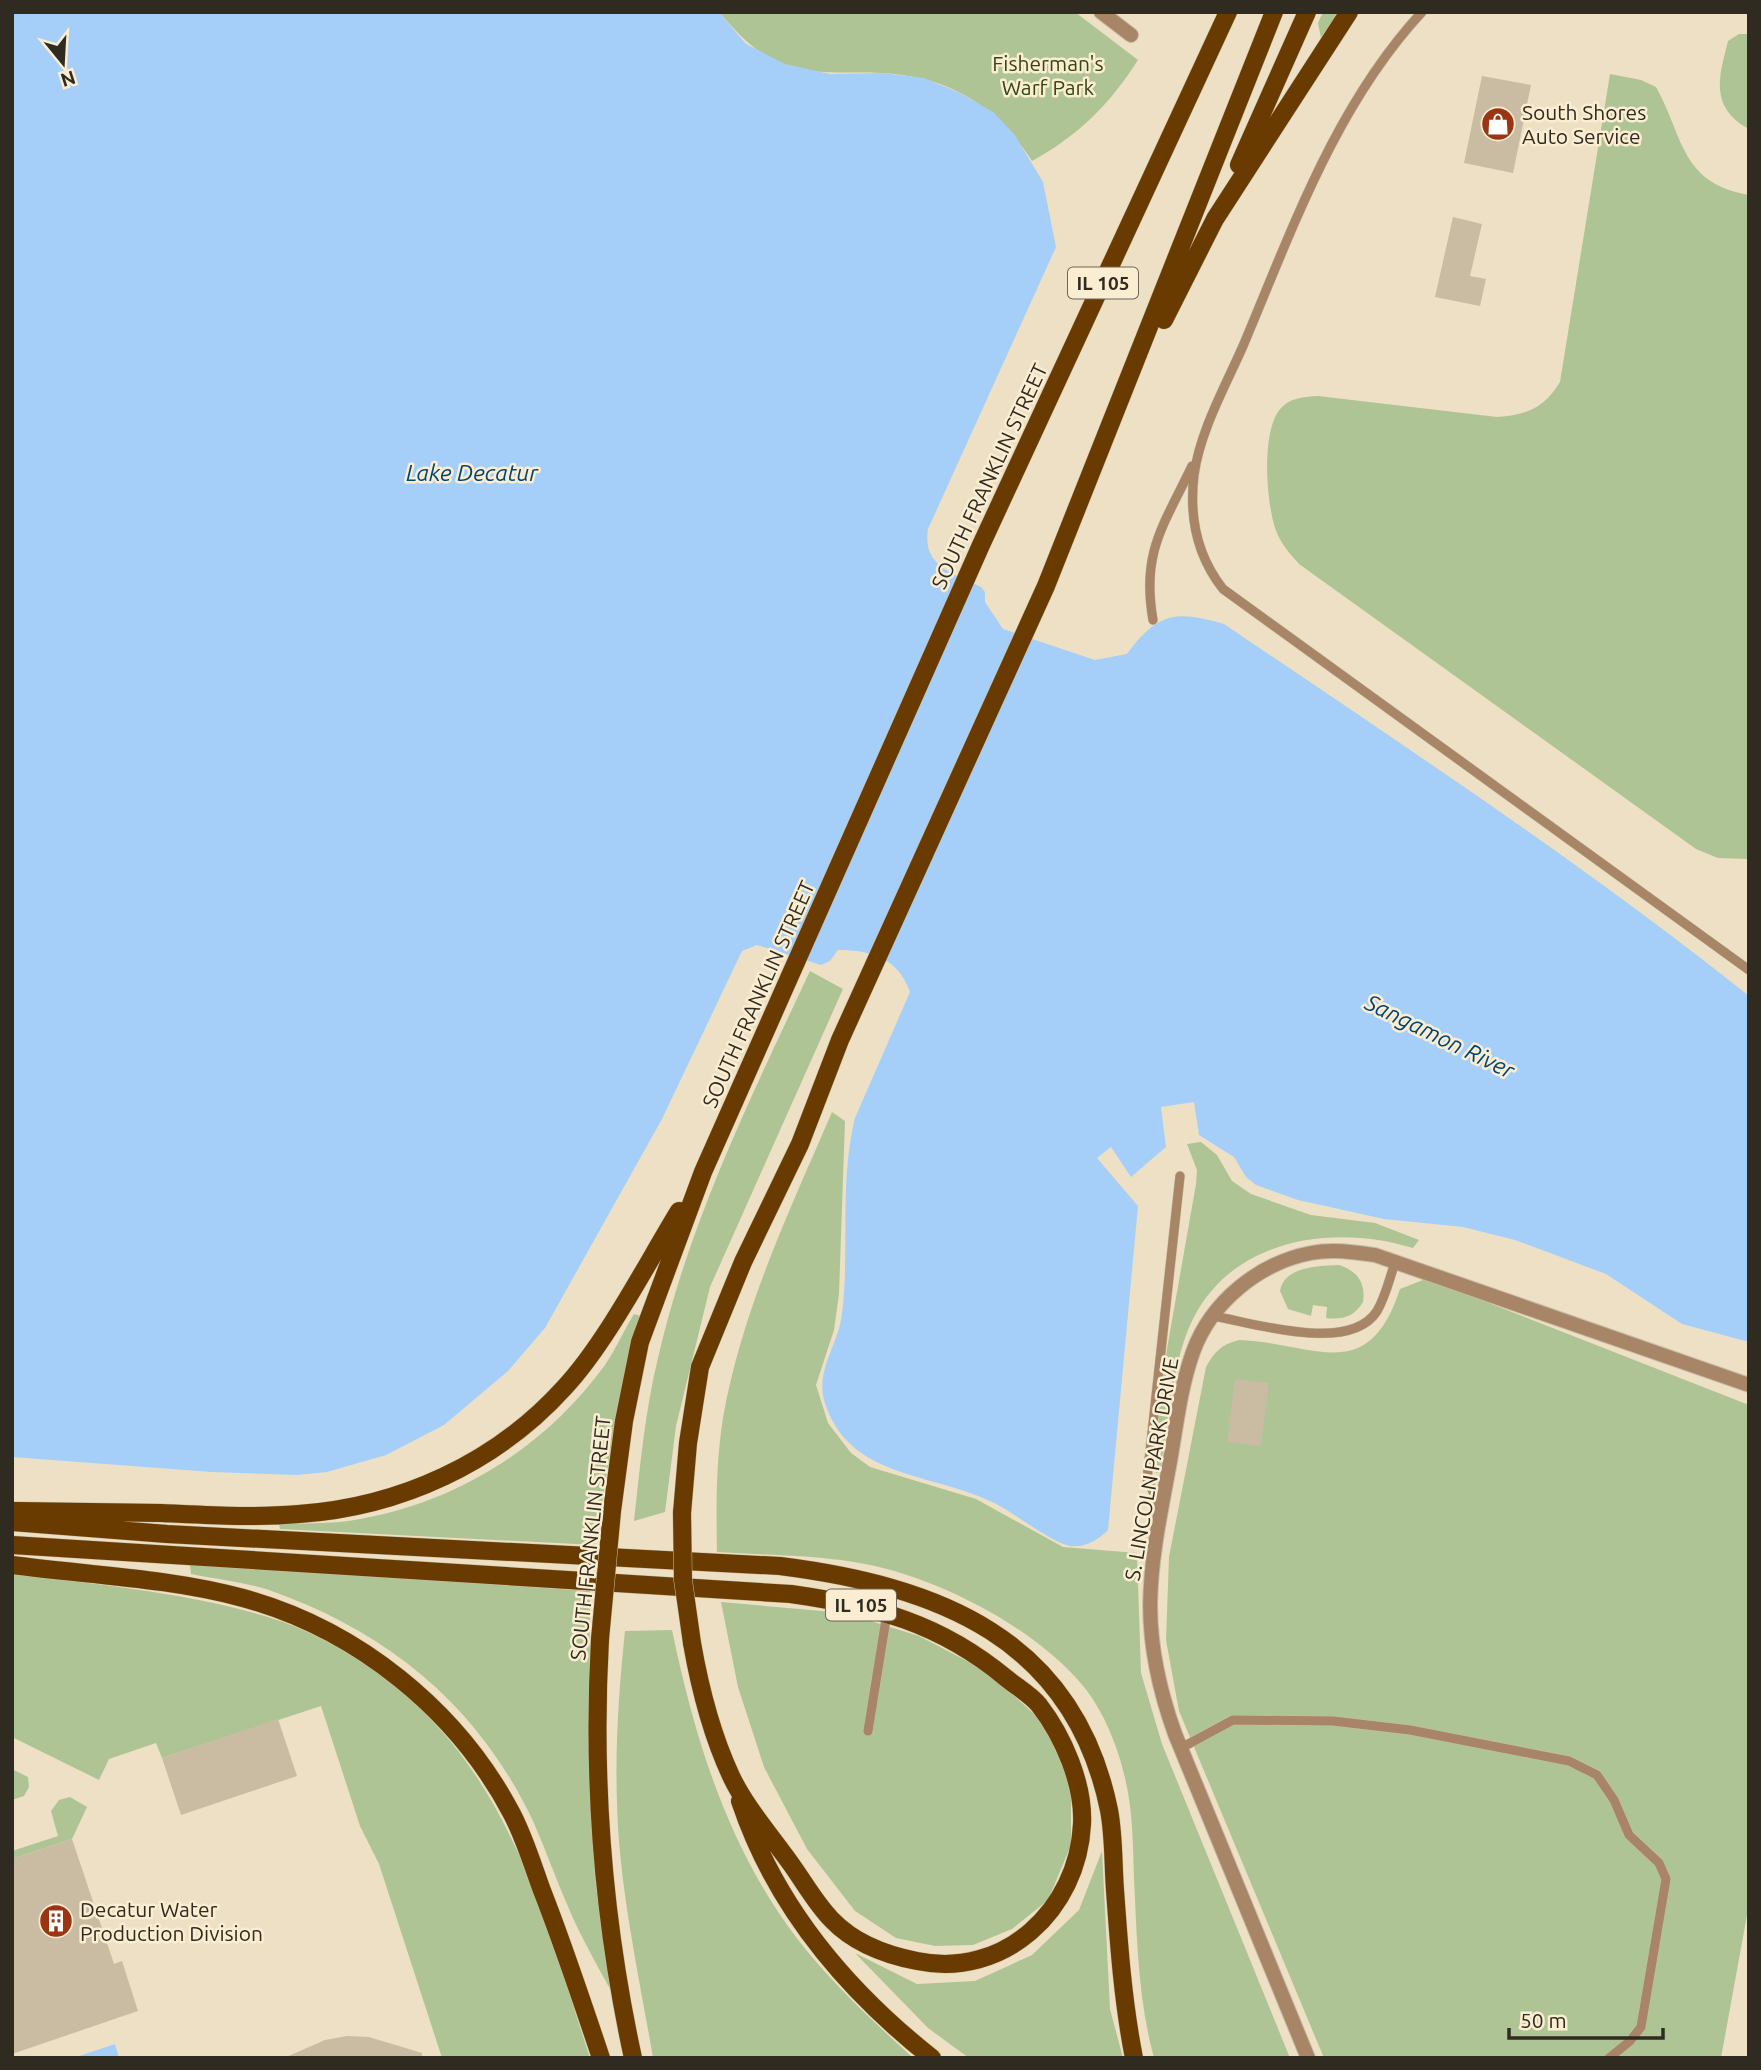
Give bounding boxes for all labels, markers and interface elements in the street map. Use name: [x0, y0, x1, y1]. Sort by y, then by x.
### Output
north arrow: [28, 28, 98, 98]
park label: Fisherman's Warf Park: [992, 51, 1104, 99]
text: N: [58, 67, 78, 92]
place label: South Shores Auto Service: [1522, 100, 1646, 148]
shop icon: South Shores Auto Service: [1479, 105, 1517, 143]
road number: IL 105: [1068, 268, 1138, 298]
street label: SOUTH FRANKLIN STREET: [926, 359, 1052, 592]
water label: Lake Decatur: [406, 460, 539, 485]
street label: SOUTH FRANKLIN STREET: [697, 877, 819, 1111]
water label: Sangamon River: [1361, 989, 1520, 1083]
street label: S. LINCOLN PARK DRIVE: [1120, 1356, 1182, 1582]
street label: SOUTH FRANKLIN STREET: [565, 1414, 615, 1661]
road number: IL 105: [826, 1590, 896, 1620]
place label: Decatur Water Production Division: [80, 1897, 263, 1945]
building icon: Decatur Water Production Division: [37, 1902, 75, 1940]
scale bar: [1509, 1996, 1663, 2040]
text: 50 m: [1520, 2008, 1567, 2032]

